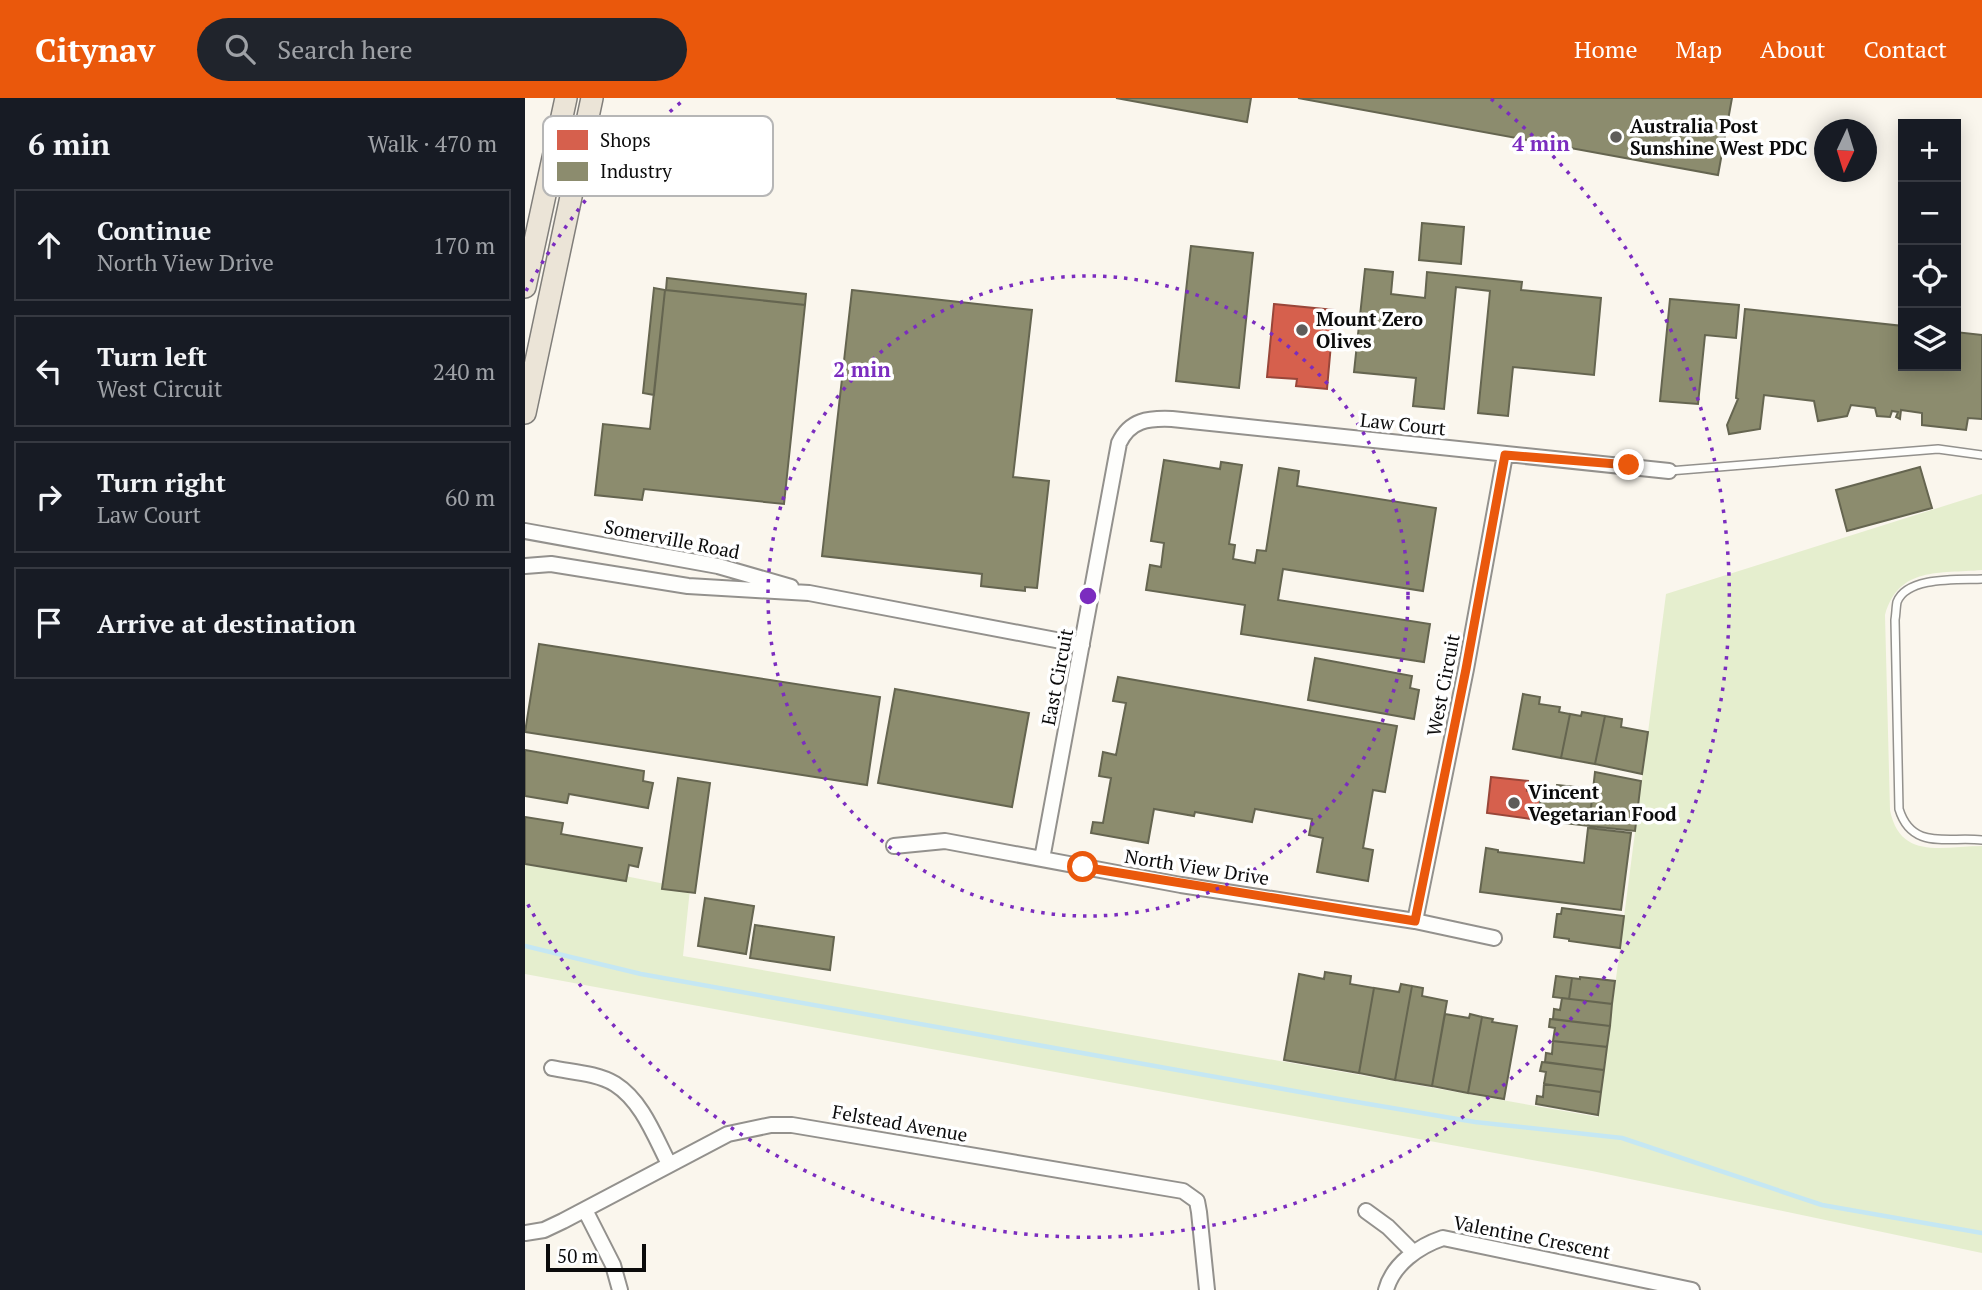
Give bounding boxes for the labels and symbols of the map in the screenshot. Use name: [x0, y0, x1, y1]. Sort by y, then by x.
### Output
place label: Australia Post Sunshine West PDC: [1630, 113, 1807, 160]
legend: [543, 116, 773, 196]
north arrow: [1814, 119, 1877, 182]
text: Shops: [600, 127, 651, 152]
text: 4 min: [1512, 129, 1570, 157]
marker: Australia Post Sunshine West PDC: [1608, 129, 1624, 145]
text: Industry: [600, 158, 672, 183]
place label: Mount Zero Olives: [1316, 306, 1423, 353]
marker: Mount Zero Olives: [1294, 322, 1310, 338]
text: 2 min: [833, 355, 891, 383]
street label: Law Court: [1359, 407, 1447, 440]
route end: [1613, 449, 1644, 480]
street label: Somerville Road: [602, 513, 742, 564]
centre of rings: [1076, 584, 1100, 608]
street label: East Circuit: [1035, 626, 1078, 728]
street label: West Circuit: [1420, 632, 1465, 738]
place label: Vincent Vegetarian Food: [1528, 779, 1677, 826]
marker: Vincent Vegetarian Food: [1506, 795, 1522, 811]
street label: North View Drive: [1123, 843, 1271, 890]
route start: [1067, 851, 1098, 882]
street label: Felstead Avenue: [830, 1098, 970, 1147]
street label: Valentine Crescent: [1451, 1209, 1613, 1264]
scale bar: [546, 1241, 646, 1273]

